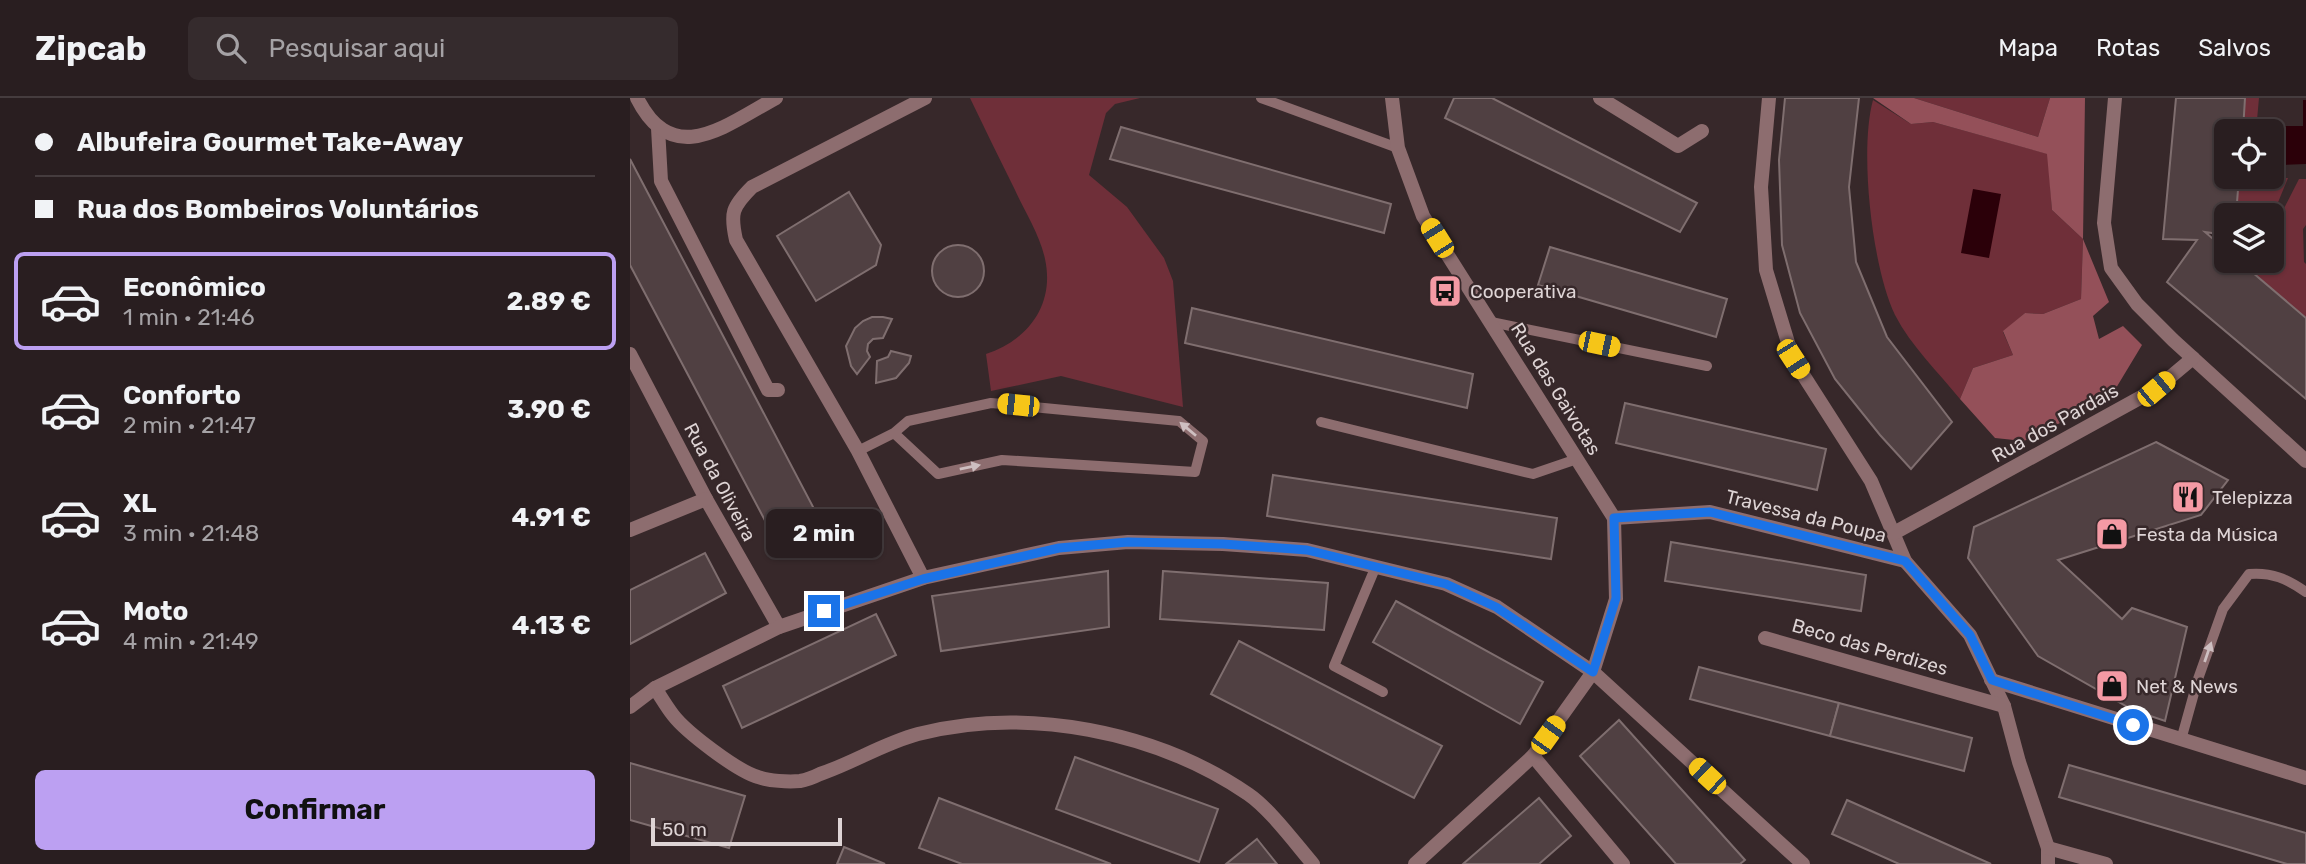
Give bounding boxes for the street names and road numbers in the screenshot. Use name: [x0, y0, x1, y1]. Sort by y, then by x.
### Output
street label: Rua das Gaivotas: [1506, 319, 1606, 459]
street label: Rua dos Pardais: [1988, 379, 2122, 467]
street label: Rua da Oliveira: [679, 419, 761, 545]
street label: Travessa da Poupa: [1723, 485, 1889, 547]
street label: Beco das Perdizes: [1789, 614, 1951, 680]

